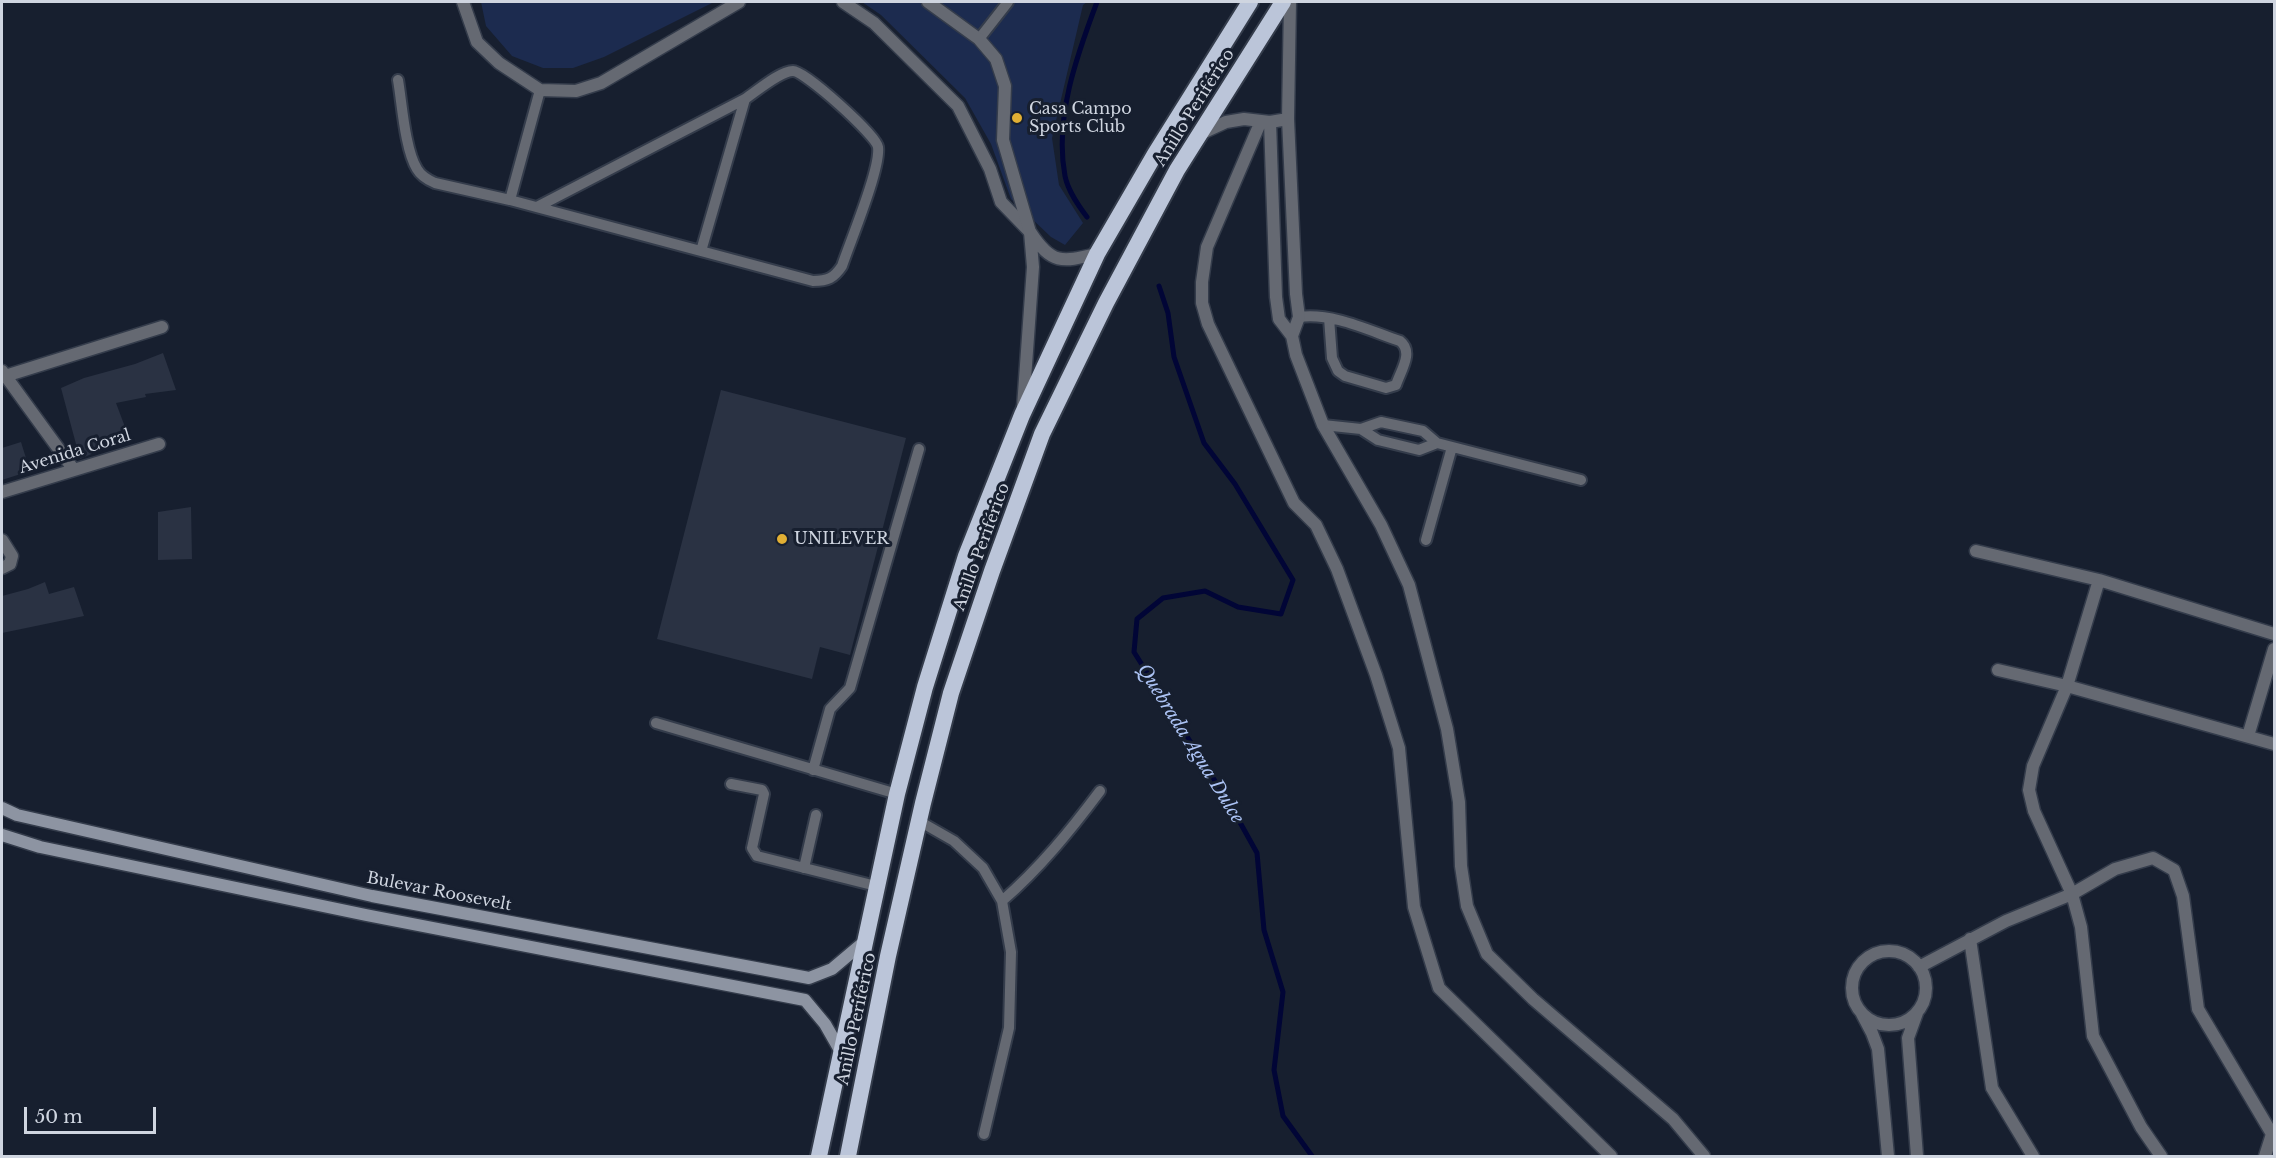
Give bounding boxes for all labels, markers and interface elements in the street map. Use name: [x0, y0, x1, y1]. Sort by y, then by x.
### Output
street label: Anillo Periférico: [1151, 46, 1239, 170]
place label: Casa Campo Sports Club: [1029, 99, 1132, 137]
marker: Casa Campo Sports Club: [1010, 111, 1024, 125]
street label: Avenida Coral: [17, 426, 133, 478]
street label: Anillo Periférico: [950, 480, 1014, 614]
place label: UNILEVER: [794, 529, 889, 549]
marker: UNILEVER: [775, 532, 789, 546]
water label: Quebrada Agua Dulce: [1132, 660, 1248, 828]
street label: Bulevar Roosevelt: [365, 869, 513, 915]
street label: Anillo Periférico: [834, 951, 880, 1087]
scale bar: [27, 1095, 159, 1133]
text: 50 m: [35, 1106, 83, 1128]

